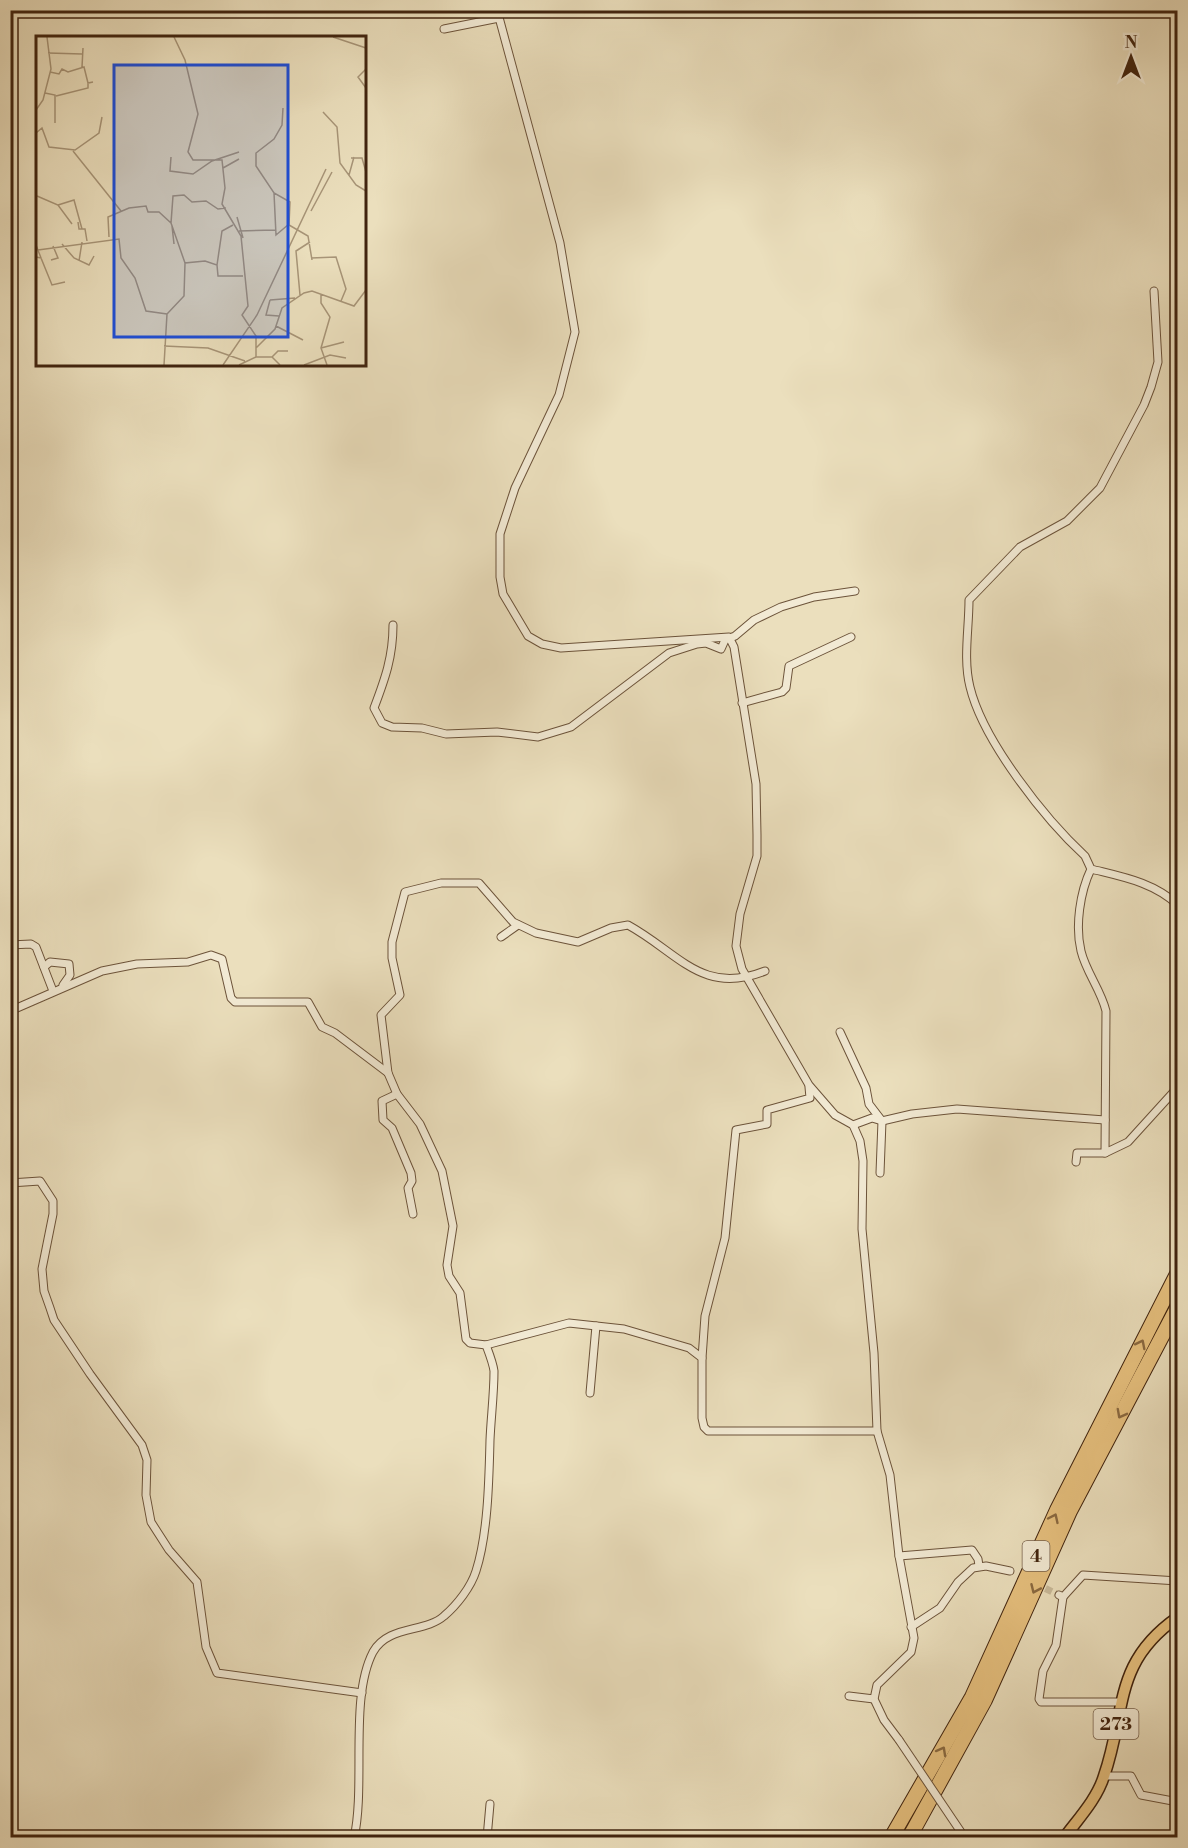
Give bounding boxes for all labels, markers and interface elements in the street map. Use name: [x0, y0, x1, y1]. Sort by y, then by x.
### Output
north arrow: [1101, 27, 1161, 87]
text: N: [1125, 33, 1138, 53]
inset map: [36, 36, 366, 366]
one-way arrow: [1134, 1340, 1145, 1350]
one-way arrow: [1117, 1408, 1128, 1418]
one-way arrow: [1046, 1514, 1058, 1525]
road number: 4: [1022, 1541, 1050, 1571]
one-way arrow: [1030, 1582, 1042, 1593]
road number: 273: [1094, 1709, 1138, 1739]
one-way arrow: [934, 1746, 946, 1757]

